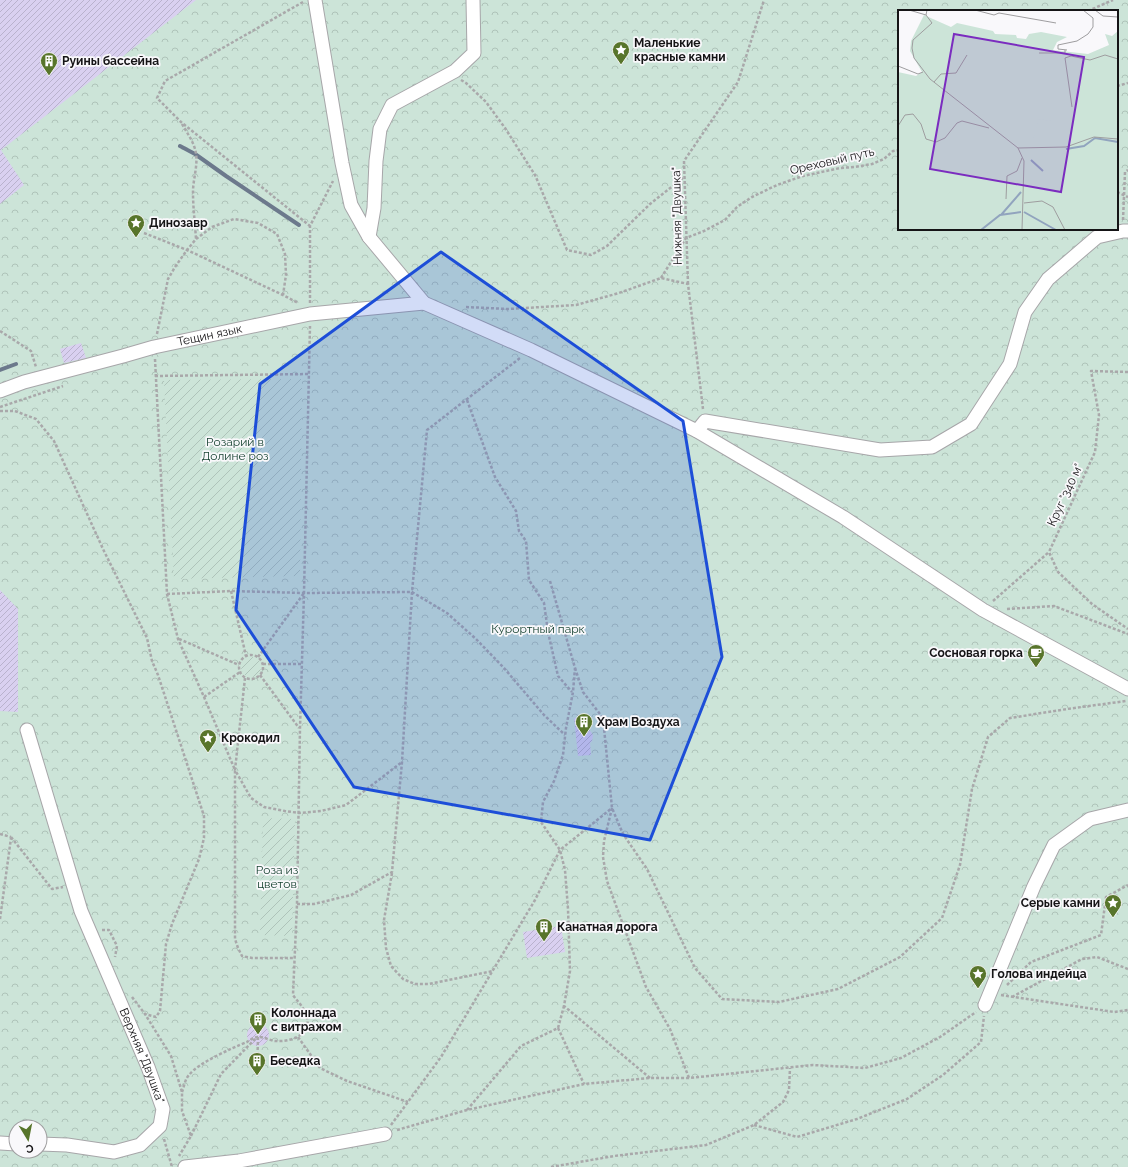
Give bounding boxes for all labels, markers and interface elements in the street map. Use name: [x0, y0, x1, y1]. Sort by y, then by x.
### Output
inset map: [898, 10, 1118, 230]
place label: Маленькие красные камни: [634, 36, 726, 64]
place icon: Маленькие красные камни: [611, 40, 631, 65]
building icon: Руины бассейна: [39, 51, 59, 76]
place label: Руины бассейна: [62, 54, 159, 68]
street label: Ореховый путь: [788, 144, 876, 178]
street label: Нижняя "Двушка": [669, 167, 685, 265]
place icon: Динозавр: [126, 213, 146, 238]
place label: Динозавр: [149, 216, 208, 230]
street label: Тещин язык: [176, 322, 243, 349]
park label: Розарий в Долине роз: [201, 435, 269, 463]
street label: Круг "340 м": [1044, 461, 1086, 529]
park label: Курортный парк: [491, 622, 585, 636]
cafe icon: Сосновая горка: [1026, 643, 1046, 668]
place label: Сосновая горка: [929, 646, 1023, 660]
building icon: Храм Воздуха: [574, 712, 594, 737]
place label: Храм Воздуха: [596, 715, 680, 729]
place icon: Крокодил: [198, 728, 218, 753]
place label: Крокодил: [221, 731, 280, 745]
park label: Роза из цветов: [256, 863, 299, 891]
place icon: Серые камни: [1103, 893, 1123, 918]
place label: Серые камни: [1021, 896, 1100, 910]
building icon: Канатная дорога: [534, 917, 554, 942]
place label: Канатная дорога: [557, 920, 658, 934]
place icon: Голова индейца: [968, 964, 988, 989]
place label: Голова индейца: [991, 967, 1087, 981]
street label: Верхняя "Двушка": [117, 1006, 167, 1105]
place label: Колоннада с витражом: [271, 1006, 342, 1034]
building icon: Колоннада с витражом: [248, 1010, 268, 1035]
building icon: Беседка: [247, 1051, 267, 1076]
place label: Беседка: [270, 1054, 320, 1068]
north arrow: [8, 1119, 48, 1159]
text: С: [24, 1141, 34, 1155]

